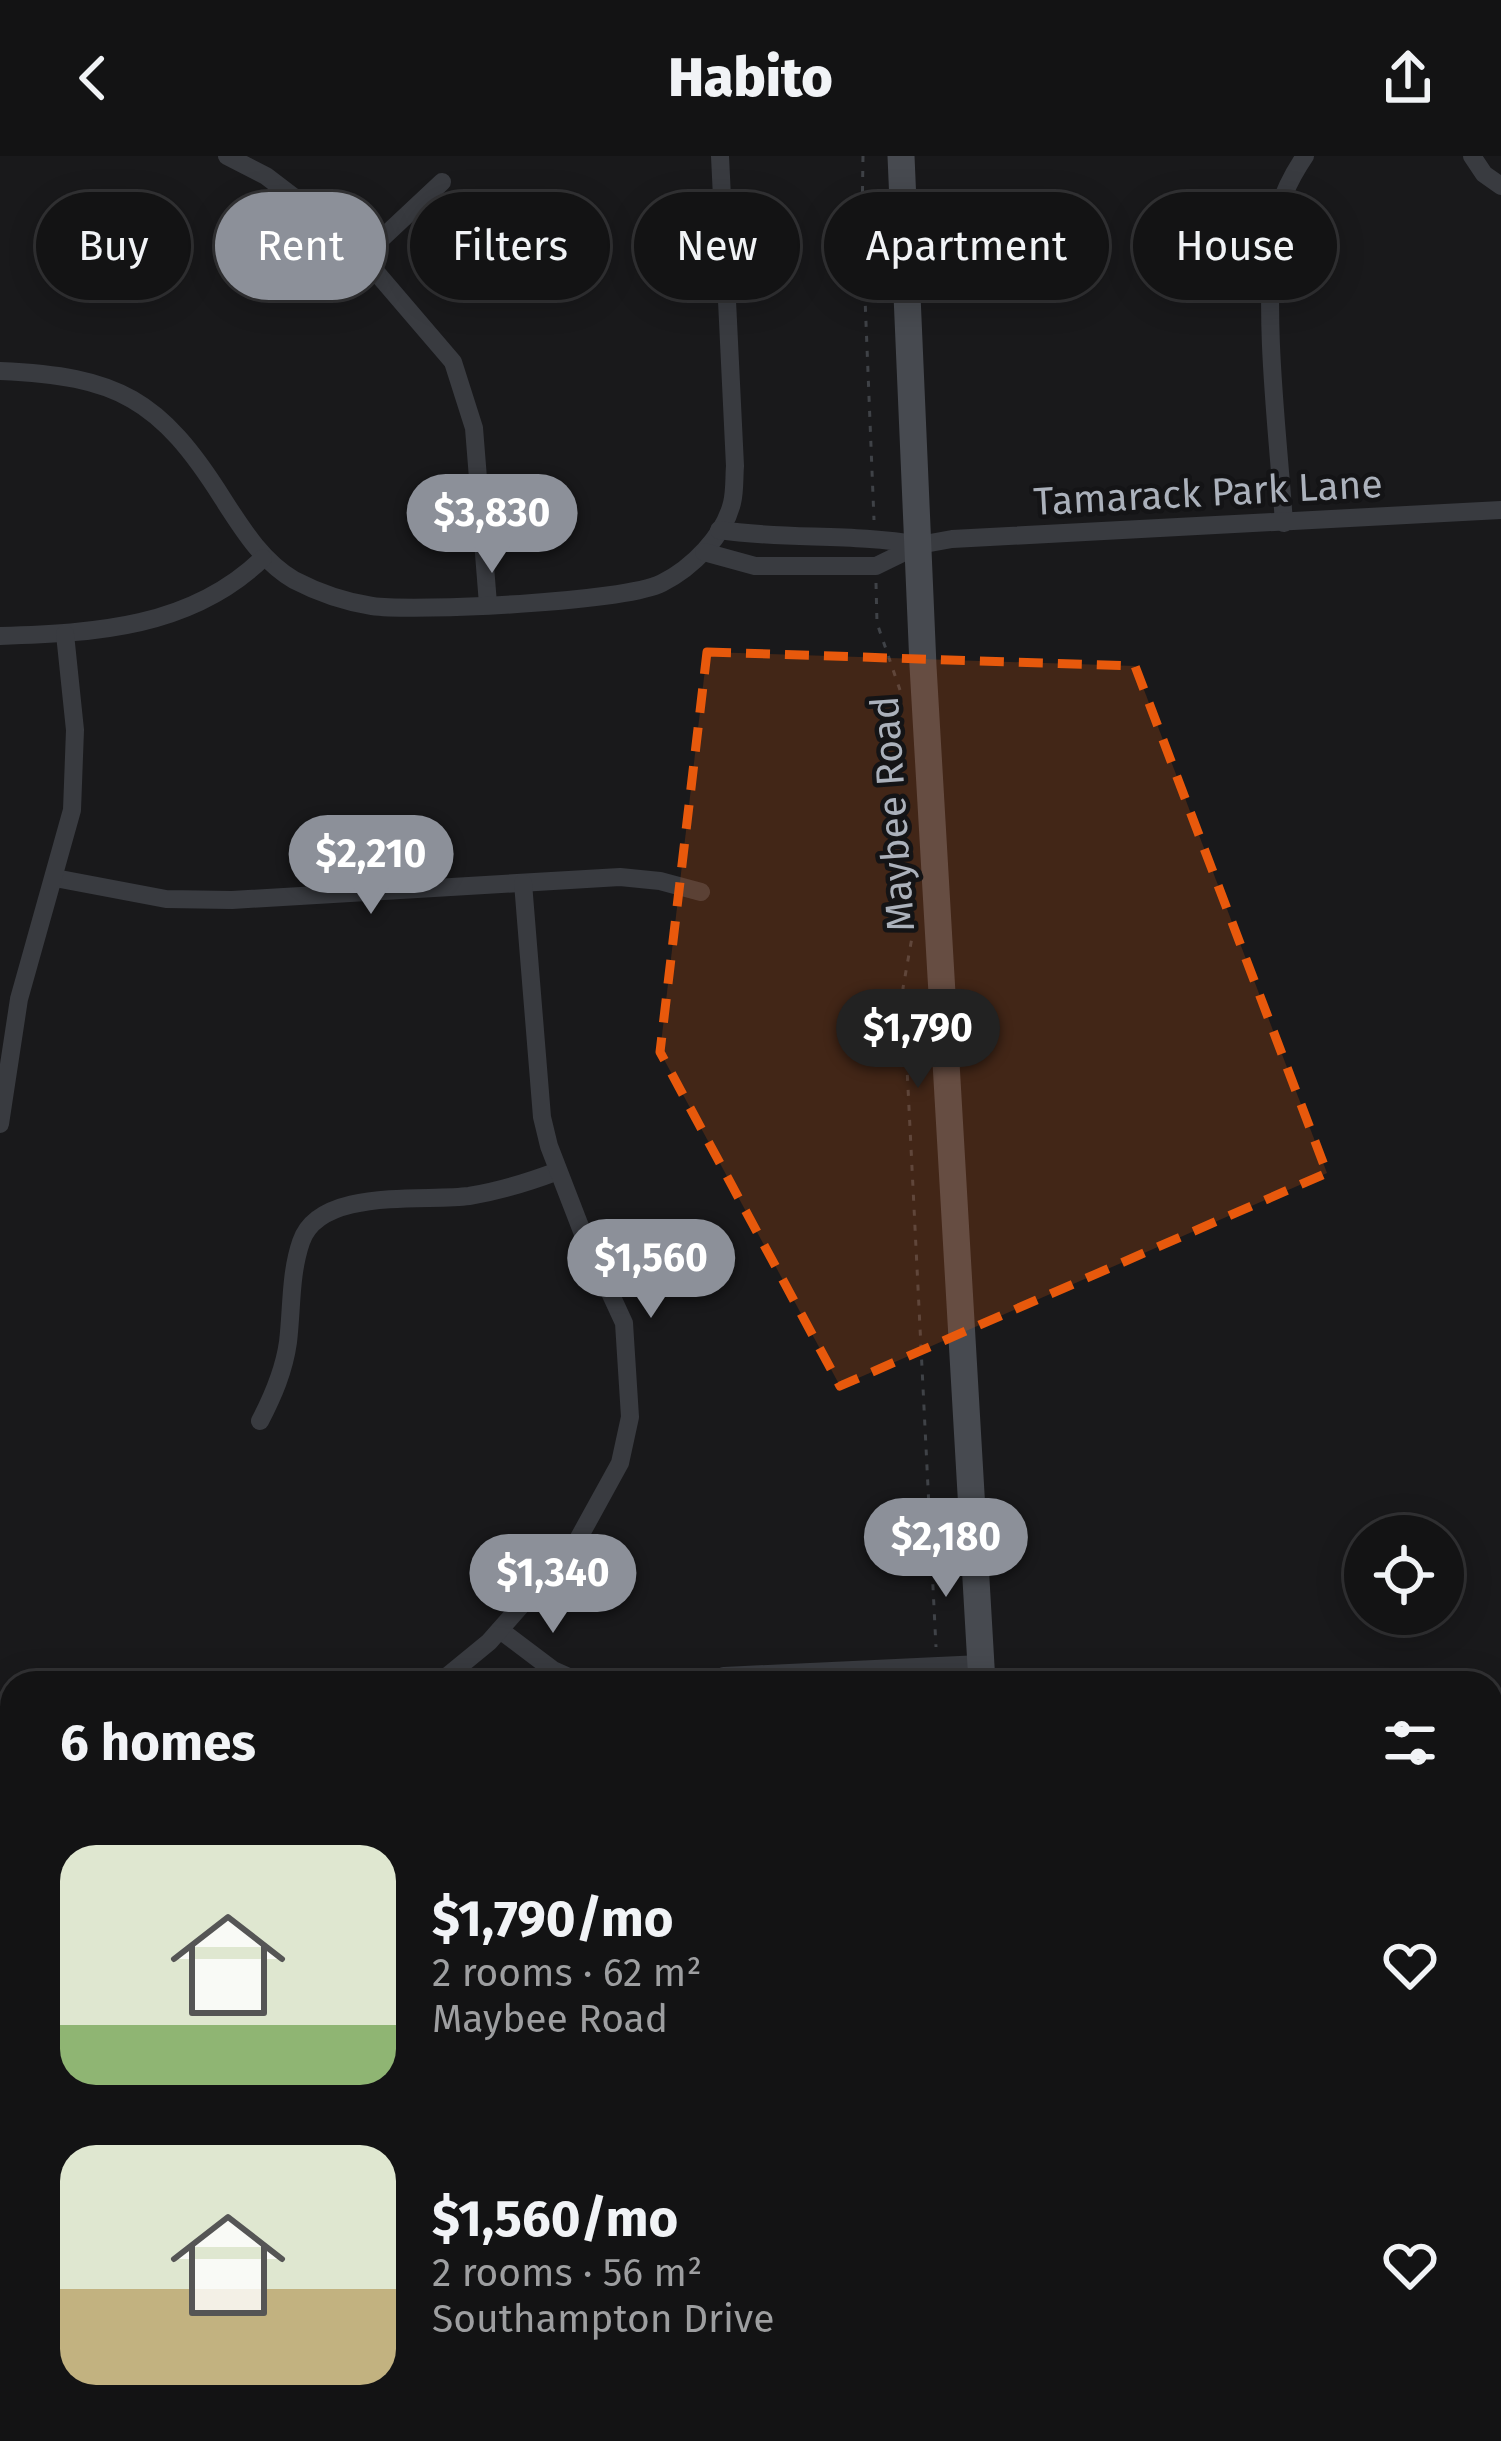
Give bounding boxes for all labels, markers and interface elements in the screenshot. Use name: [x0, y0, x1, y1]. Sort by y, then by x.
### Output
icon: back: [60, 45, 126, 111]
icon: share: [1375, 45, 1441, 111]
text: Habito: [668, 46, 833, 110]
chip: Buy: [36, 192, 191, 300]
chip: Rent: [215, 192, 386, 300]
chip: Filters: [410, 192, 610, 300]
chip: New: [634, 192, 800, 300]
chip: Apartment: [824, 192, 1109, 300]
chip: House: [1133, 192, 1337, 300]
street label: Tamarack Park Lane: [1032, 461, 1384, 525]
pin: $3,830: [394, 474, 590, 576]
text: $3,830: [434, 490, 550, 536]
street label: Maybee Road: [862, 695, 924, 933]
pin: $2,210: [273, 815, 469, 917]
text: $2,210: [316, 831, 426, 877]
pin: $1,790: [820, 989, 1016, 1091]
text: $1,790: [863, 1005, 973, 1051]
pin: $1,560: [553, 1219, 749, 1321]
text: $1,560: [594, 1235, 708, 1281]
pin: $2,180: [848, 1498, 1044, 1600]
text: $2,180: [891, 1514, 1001, 1560]
map controls: [1344, 1515, 1464, 1635]
button: locate: [1344, 1515, 1464, 1635]
pin: $1,340: [455, 1534, 651, 1636]
text: $1,340: [496, 1550, 610, 1596]
icon: filters: [1377, 1710, 1443, 1776]
text: 6 homes: [60, 1712, 256, 1774]
text: $1,790/mo: [432, 1888, 674, 1950]
icon: home: [156, 1893, 300, 2037]
icon: heart: [1377, 1932, 1443, 1998]
text: 2 rooms · 62 m²: [432, 1950, 702, 1996]
text: Maybee Road: [432, 1996, 668, 2042]
text: $1,560/mo: [432, 2188, 678, 2250]
icon: home: [156, 2193, 300, 2337]
icon: heart: [1377, 2232, 1443, 2298]
text: 2 rooms · 56 m²: [432, 2250, 702, 2296]
text: Southampton Drive: [432, 2296, 774, 2342]

